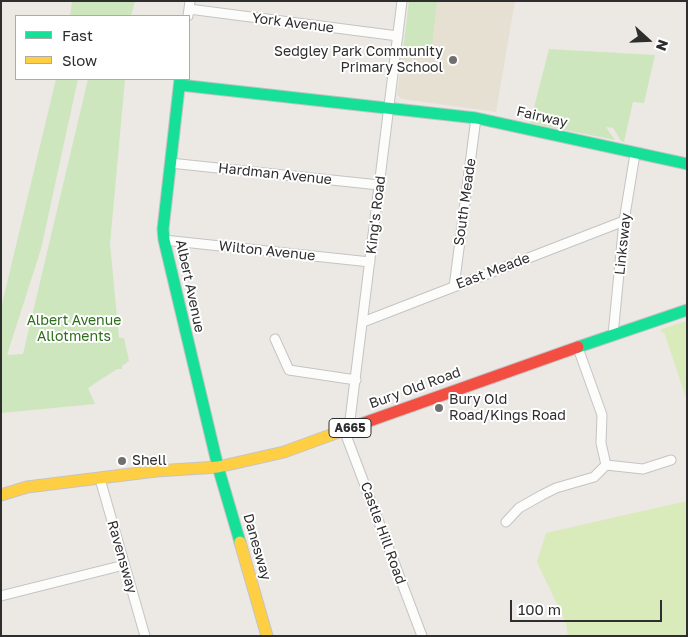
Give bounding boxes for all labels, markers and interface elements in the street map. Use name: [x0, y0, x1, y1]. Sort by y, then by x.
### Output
street label: York Avenue: [251, 10, 335, 36]
legend: [15, 15, 190, 80]
north arrow: [623, 15, 673, 65]
text: Fast: [62, 26, 93, 44]
text: N: [653, 37, 672, 53]
place label: Sedgley Park Community Primary School: [274, 44, 443, 76]
text: Slow: [62, 51, 97, 69]
marker: Sedgley Park Community Primary School: [447, 54, 459, 66]
street label: Fairway: [515, 103, 569, 131]
street label: South Meade: [451, 157, 479, 247]
street label: Hardman Avenue: [217, 160, 333, 188]
street label: King's Road: [363, 175, 389, 255]
street label: Linksway: [611, 212, 635, 276]
street label: Albert Avenue: [172, 238, 208, 334]
street label: Wilton Avenue: [218, 238, 316, 264]
street label: East Meade: [454, 249, 532, 293]
park label: Albert Avenue Allotments: [27, 313, 121, 346]
street label: Bury Old Road: [367, 364, 463, 412]
place label: Bury Old Road/Kings Road: [449, 392, 566, 424]
marker: Bury Old Road/Kings Road: [433, 402, 445, 414]
road number: A665: [329, 418, 371, 438]
place label: Shell: [132, 453, 167, 469]
marker: Shell: [116, 455, 128, 467]
street label: Castle Hill Road: [357, 480, 409, 586]
street label: Danesway: [239, 512, 275, 582]
street label: Ravensway: [104, 519, 140, 595]
scale bar: [513, 590, 666, 622]
text: 100 m: [518, 600, 561, 618]

